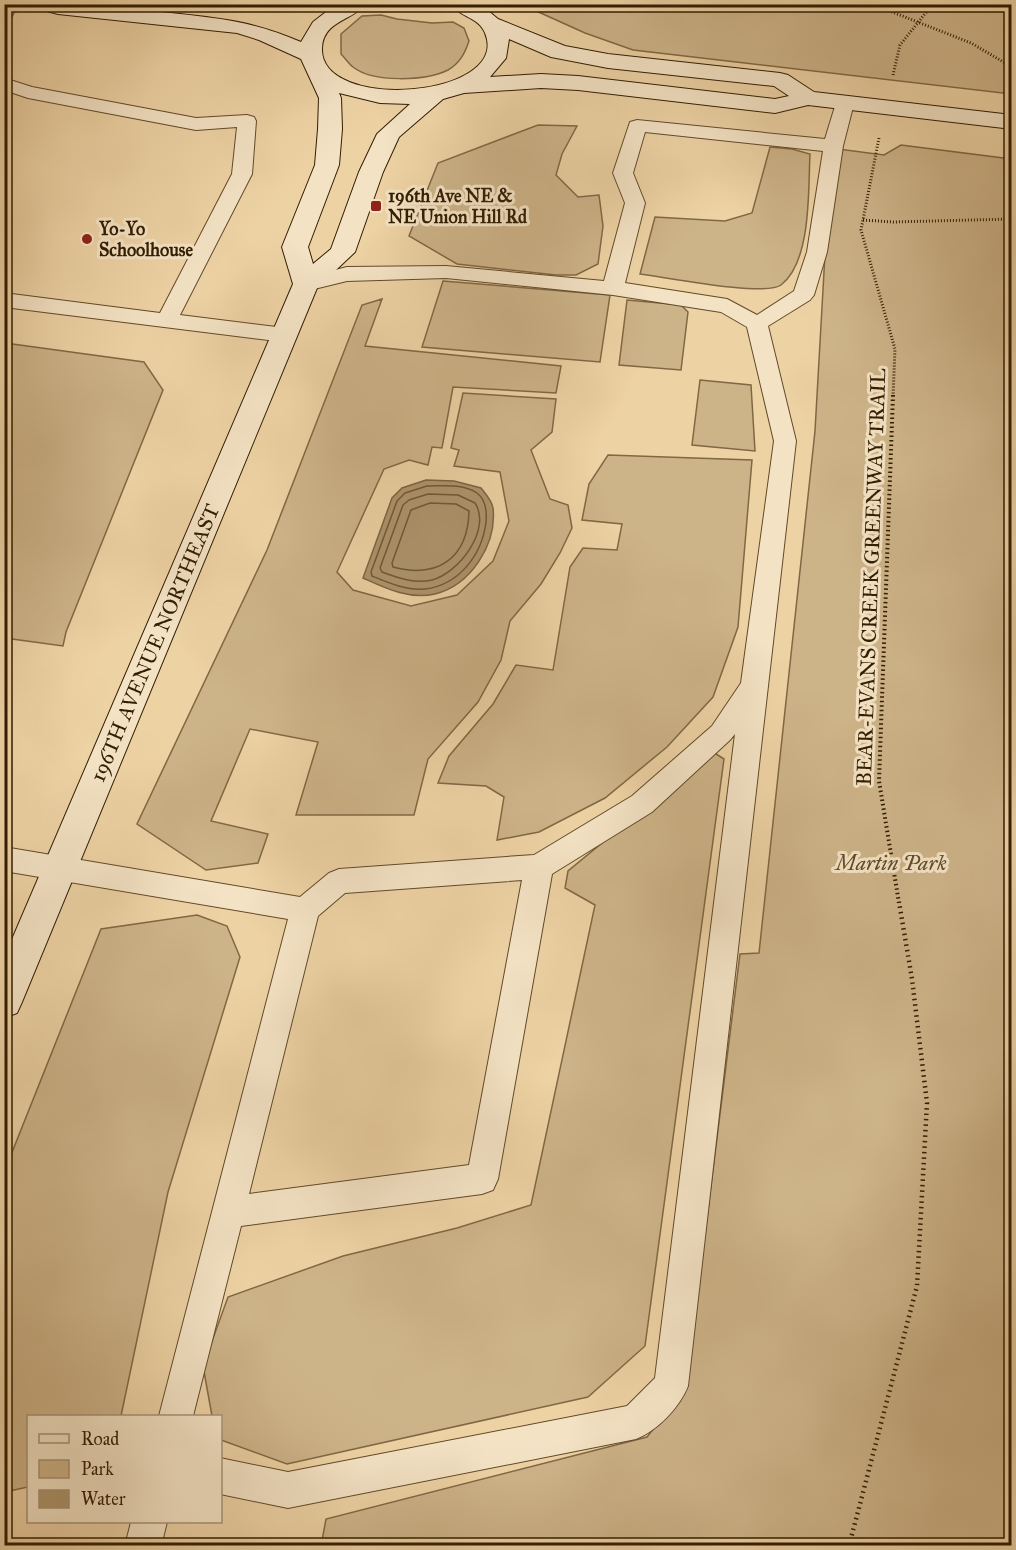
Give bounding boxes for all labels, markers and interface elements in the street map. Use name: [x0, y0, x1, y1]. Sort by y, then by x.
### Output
place label: 196th Ave NE & NE Union Hill Rd: [388, 185, 528, 228]
marker: 196th Ave NE & NE Union Hill Rd: [369, 199, 383, 213]
place label: Yo-Yo Schoolhouse: [98, 218, 193, 261]
marker: Yo-Yo Schoolhouse: [80, 232, 94, 246]
street label: BEAR-EVANS CREEK GREENWAY TRAIL: [851, 367, 891, 786]
street label: 196TH AVENUE NORTHEAST: [85, 500, 225, 786]
park label: Martin Park: [834, 850, 947, 876]
legend: [27, 1415, 222, 1523]
text: Road: [81, 1428, 119, 1450]
text: Park: [81, 1458, 114, 1480]
text: Water: [81, 1488, 126, 1510]

